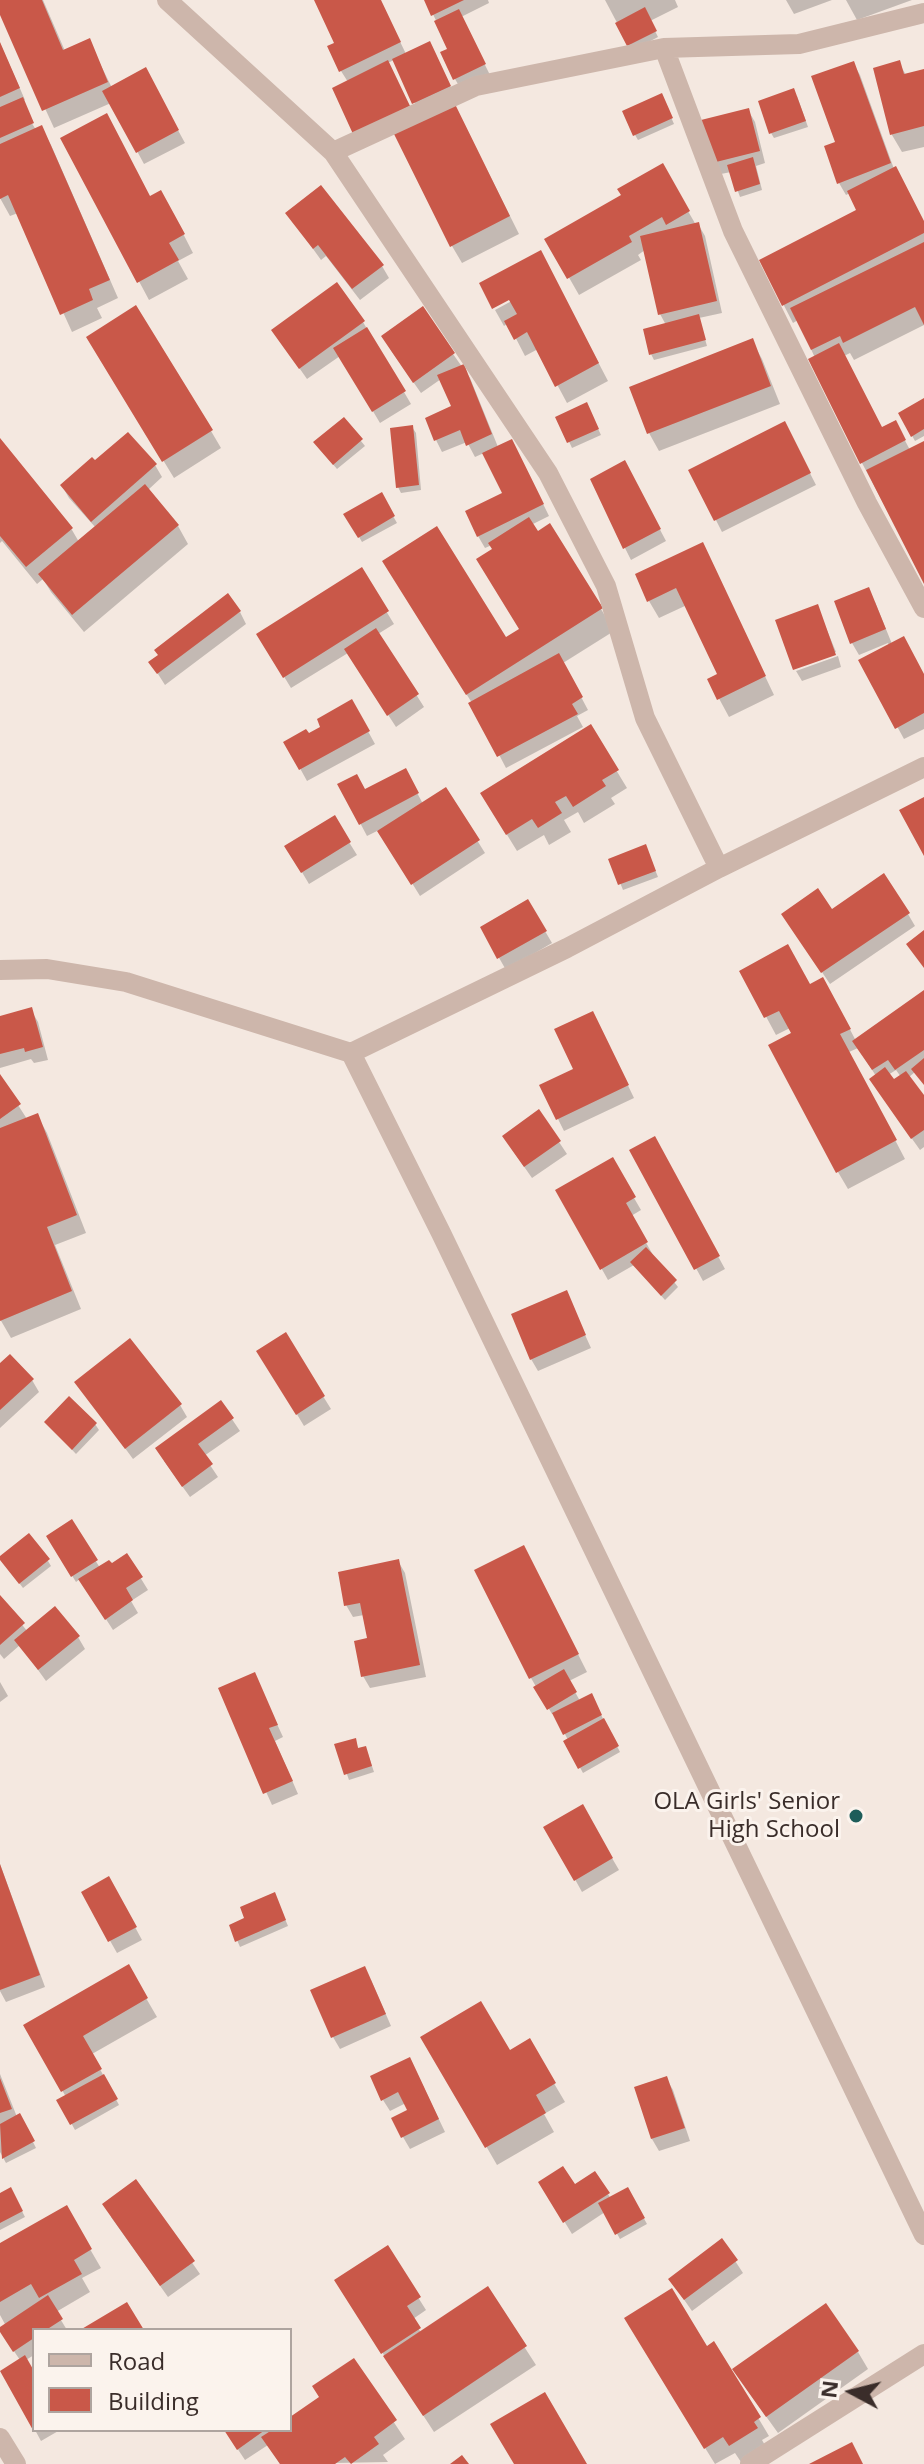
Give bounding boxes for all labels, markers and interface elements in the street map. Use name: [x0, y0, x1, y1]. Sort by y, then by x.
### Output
place label: OLA Girls' Senior High School: [653, 1788, 840, 1844]
marker: OLA Girls' Senior High School: [847, 1807, 865, 1825]
legend: [32, 2328, 292, 2432]
text: Road: [108, 2344, 165, 2377]
north arrow: [812, 2352, 892, 2432]
text: N: [812, 2378, 844, 2400]
text: Building: [108, 2384, 199, 2417]

